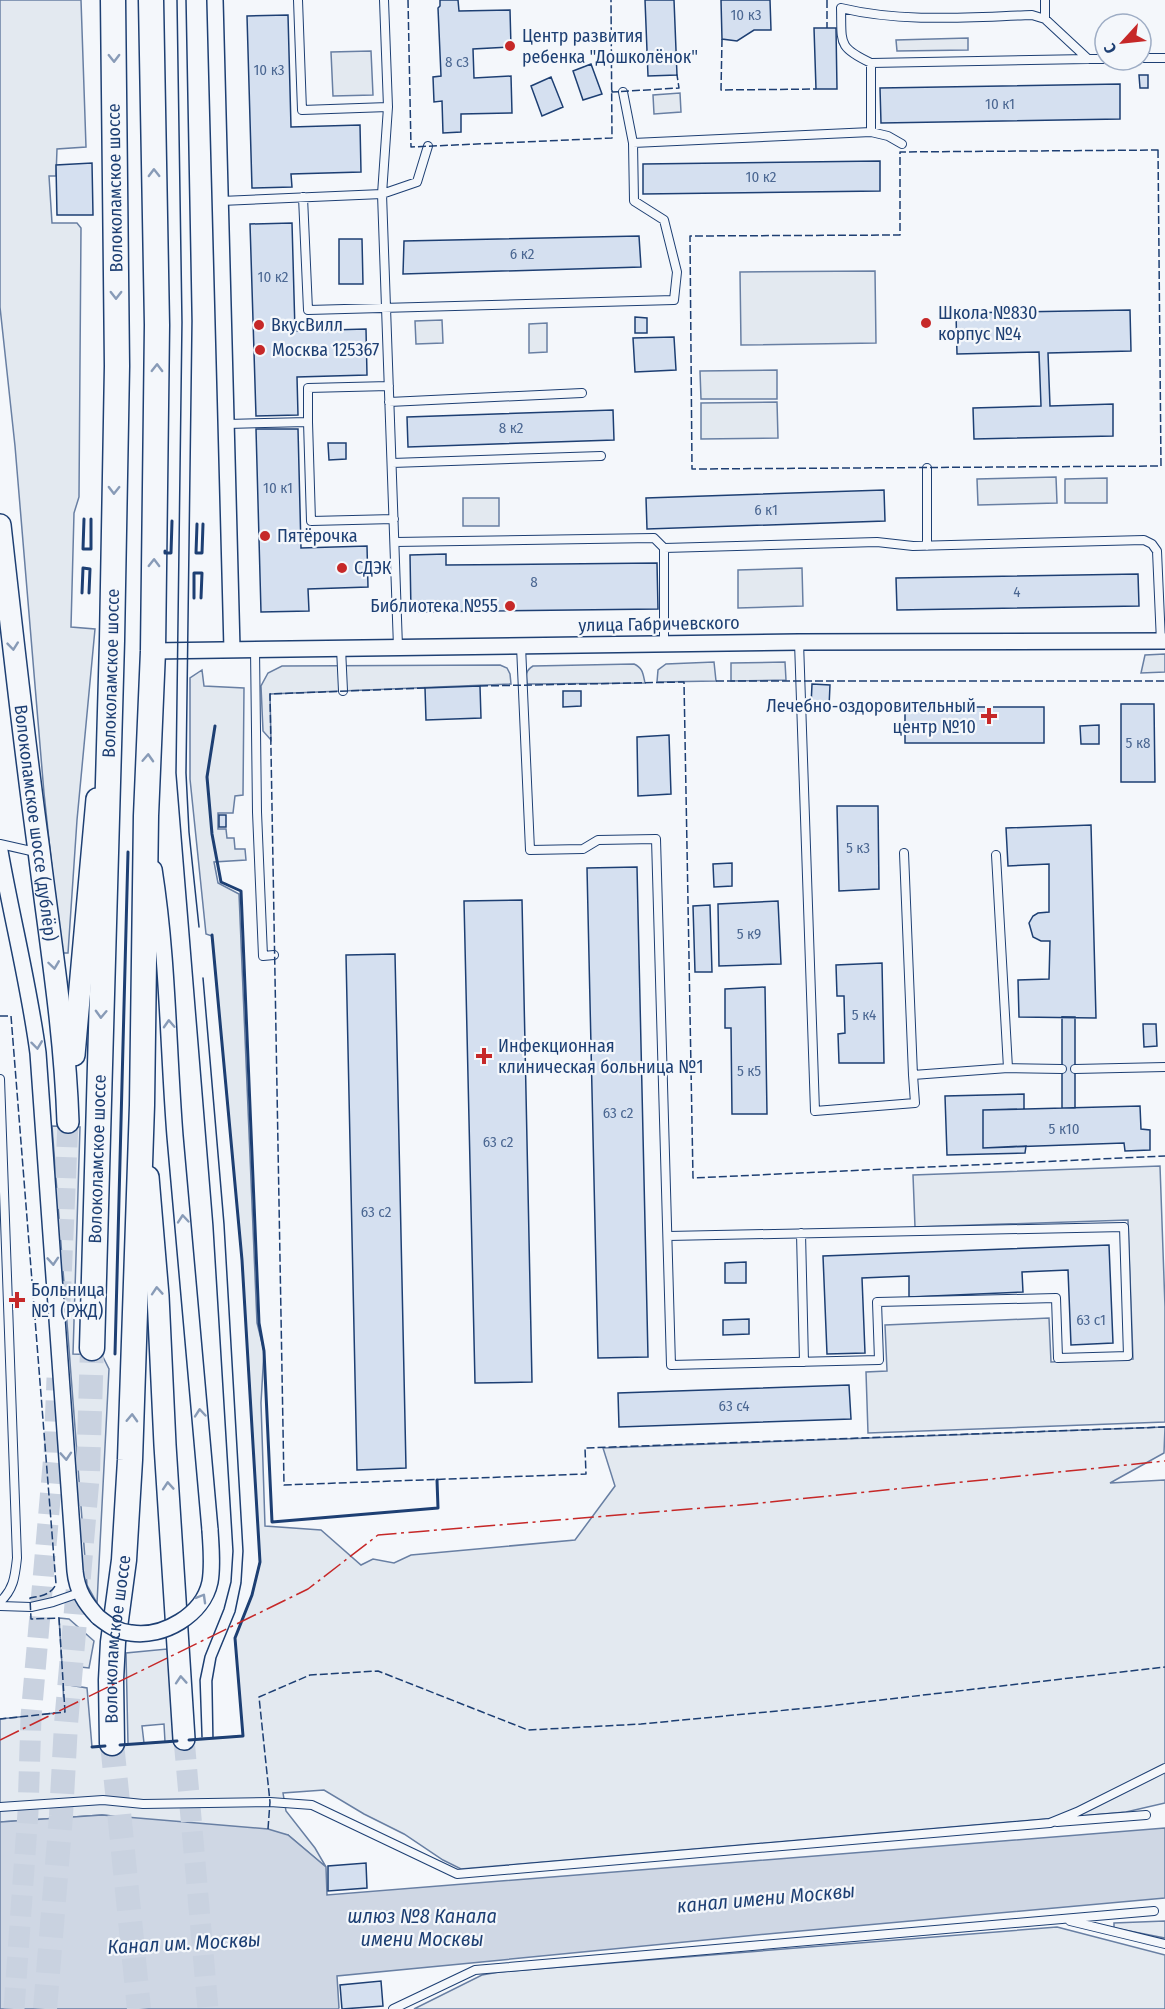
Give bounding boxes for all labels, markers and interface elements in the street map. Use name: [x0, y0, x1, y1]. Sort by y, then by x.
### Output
house number: 10 к3: [731, 6, 762, 24]
north arrow: [1093, 12, 1153, 72]
place label: Центр развития ребенка "Дошколёнок": [522, 25, 698, 68]
marker: Центр развития ребенка "Дошколёнок": [503, 39, 517, 53]
text: С: [1099, 40, 1120, 57]
house number: 8 с3: [445, 53, 469, 71]
one-way arrow: [108, 54, 120, 63]
house number: 10 к3: [254, 61, 285, 79]
house number: 10 к1: [985, 95, 1015, 113]
street label: Волоколамское шоссе: [103, 103, 127, 273]
one-way arrow: [148, 168, 161, 177]
house number: 10 к2: [746, 168, 777, 186]
house number: 6 к2: [510, 245, 535, 263]
house number: 10 к2: [258, 268, 289, 286]
one-way arrow: [110, 291, 122, 300]
place label: Школа №830 корпус №4: [938, 302, 1037, 345]
place label: ВкусВилл: [271, 314, 343, 336]
marker: Школа №830 корпус №4: [919, 316, 933, 330]
marker: ВкусВилл: [252, 318, 266, 332]
place label: Москва 125367: [272, 339, 379, 361]
marker: Москва 125367: [253, 343, 267, 357]
one-way arrow: [150, 363, 163, 372]
house number: 8 к2: [499, 419, 524, 437]
house number: 10 к1: [263, 479, 293, 497]
one-way arrow: [108, 486, 120, 495]
house number: 6 к1: [754, 501, 778, 519]
place label: Пятёрочка: [277, 525, 358, 547]
marker: Пятёрочка: [258, 529, 272, 543]
place label: СДЭК: [354, 557, 392, 579]
one-way arrow: [148, 558, 161, 567]
marker: СДЭК: [335, 561, 349, 575]
house number: 8: [530, 573, 538, 591]
house number: 4: [1013, 583, 1021, 601]
street label: Волоколамское шоссе: [98, 588, 124, 758]
place label: Библиотека №55: [370, 595, 498, 617]
marker: Библиотека №55: [503, 599, 517, 613]
street label: улица Габричевского: [578, 612, 740, 636]
one-way arrow: [7, 642, 19, 651]
place label: Лечебно-оздоровительный центр №10: [766, 695, 976, 738]
street label: Волоколамское шоссе (дублёр): [9, 704, 62, 942]
marker: Лечебно-оздоровительный центр №10: [980, 707, 998, 725]
house number: 5 к8: [1126, 734, 1150, 752]
one-way arrow: [142, 753, 155, 762]
house number: 5 к3: [846, 839, 870, 857]
house number: 5 к9: [737, 925, 761, 943]
one-way arrow: [47, 960, 59, 969]
house number: 5 к4: [852, 1006, 876, 1024]
one-way arrow: [95, 1009, 107, 1018]
one-way arrow: [163, 1020, 176, 1029]
place label: Инфекционная клиническая больница №1: [498, 1035, 703, 1078]
one-way arrow: [30, 1040, 43, 1049]
marker: Инфекционная клиническая больница №1: [475, 1047, 493, 1065]
house number: 5 к5: [737, 1062, 761, 1080]
street label: Волоколамское шоссе: [84, 1074, 111, 1244]
house number: 63 с2: [603, 1104, 634, 1122]
house number: 5 к10: [1049, 1120, 1079, 1138]
house number: 63 с2: [483, 1133, 514, 1151]
house number: 63 с2: [361, 1203, 392, 1221]
one-way arrow: [177, 1214, 190, 1224]
one-way arrow: [46, 1256, 59, 1266]
place label: Больница №1 (РЖД): [31, 1279, 105, 1322]
one-way arrow: [151, 1287, 164, 1296]
marker: Больница №1 (РЖД): [8, 1291, 26, 1309]
house number: 63 с1: [1076, 1311, 1106, 1329]
house number: 63 с4: [719, 1397, 749, 1415]
one-way arrow: [193, 1409, 206, 1418]
one-way arrow: [125, 1414, 138, 1423]
one-way arrow: [60, 1451, 73, 1460]
one-way arrow: [162, 1481, 175, 1490]
street label: Волоколамское шоссе: [100, 1554, 135, 1724]
one-way arrow: [194, 1594, 206, 1604]
one-way arrow: [174, 1676, 187, 1685]
water label: канал имени Москвы: [676, 1878, 856, 1918]
water label: шлюз №8 Канала имени Москвы: [347, 1904, 497, 1951]
water label: Канал им. Москвы: [107, 1927, 261, 1959]

